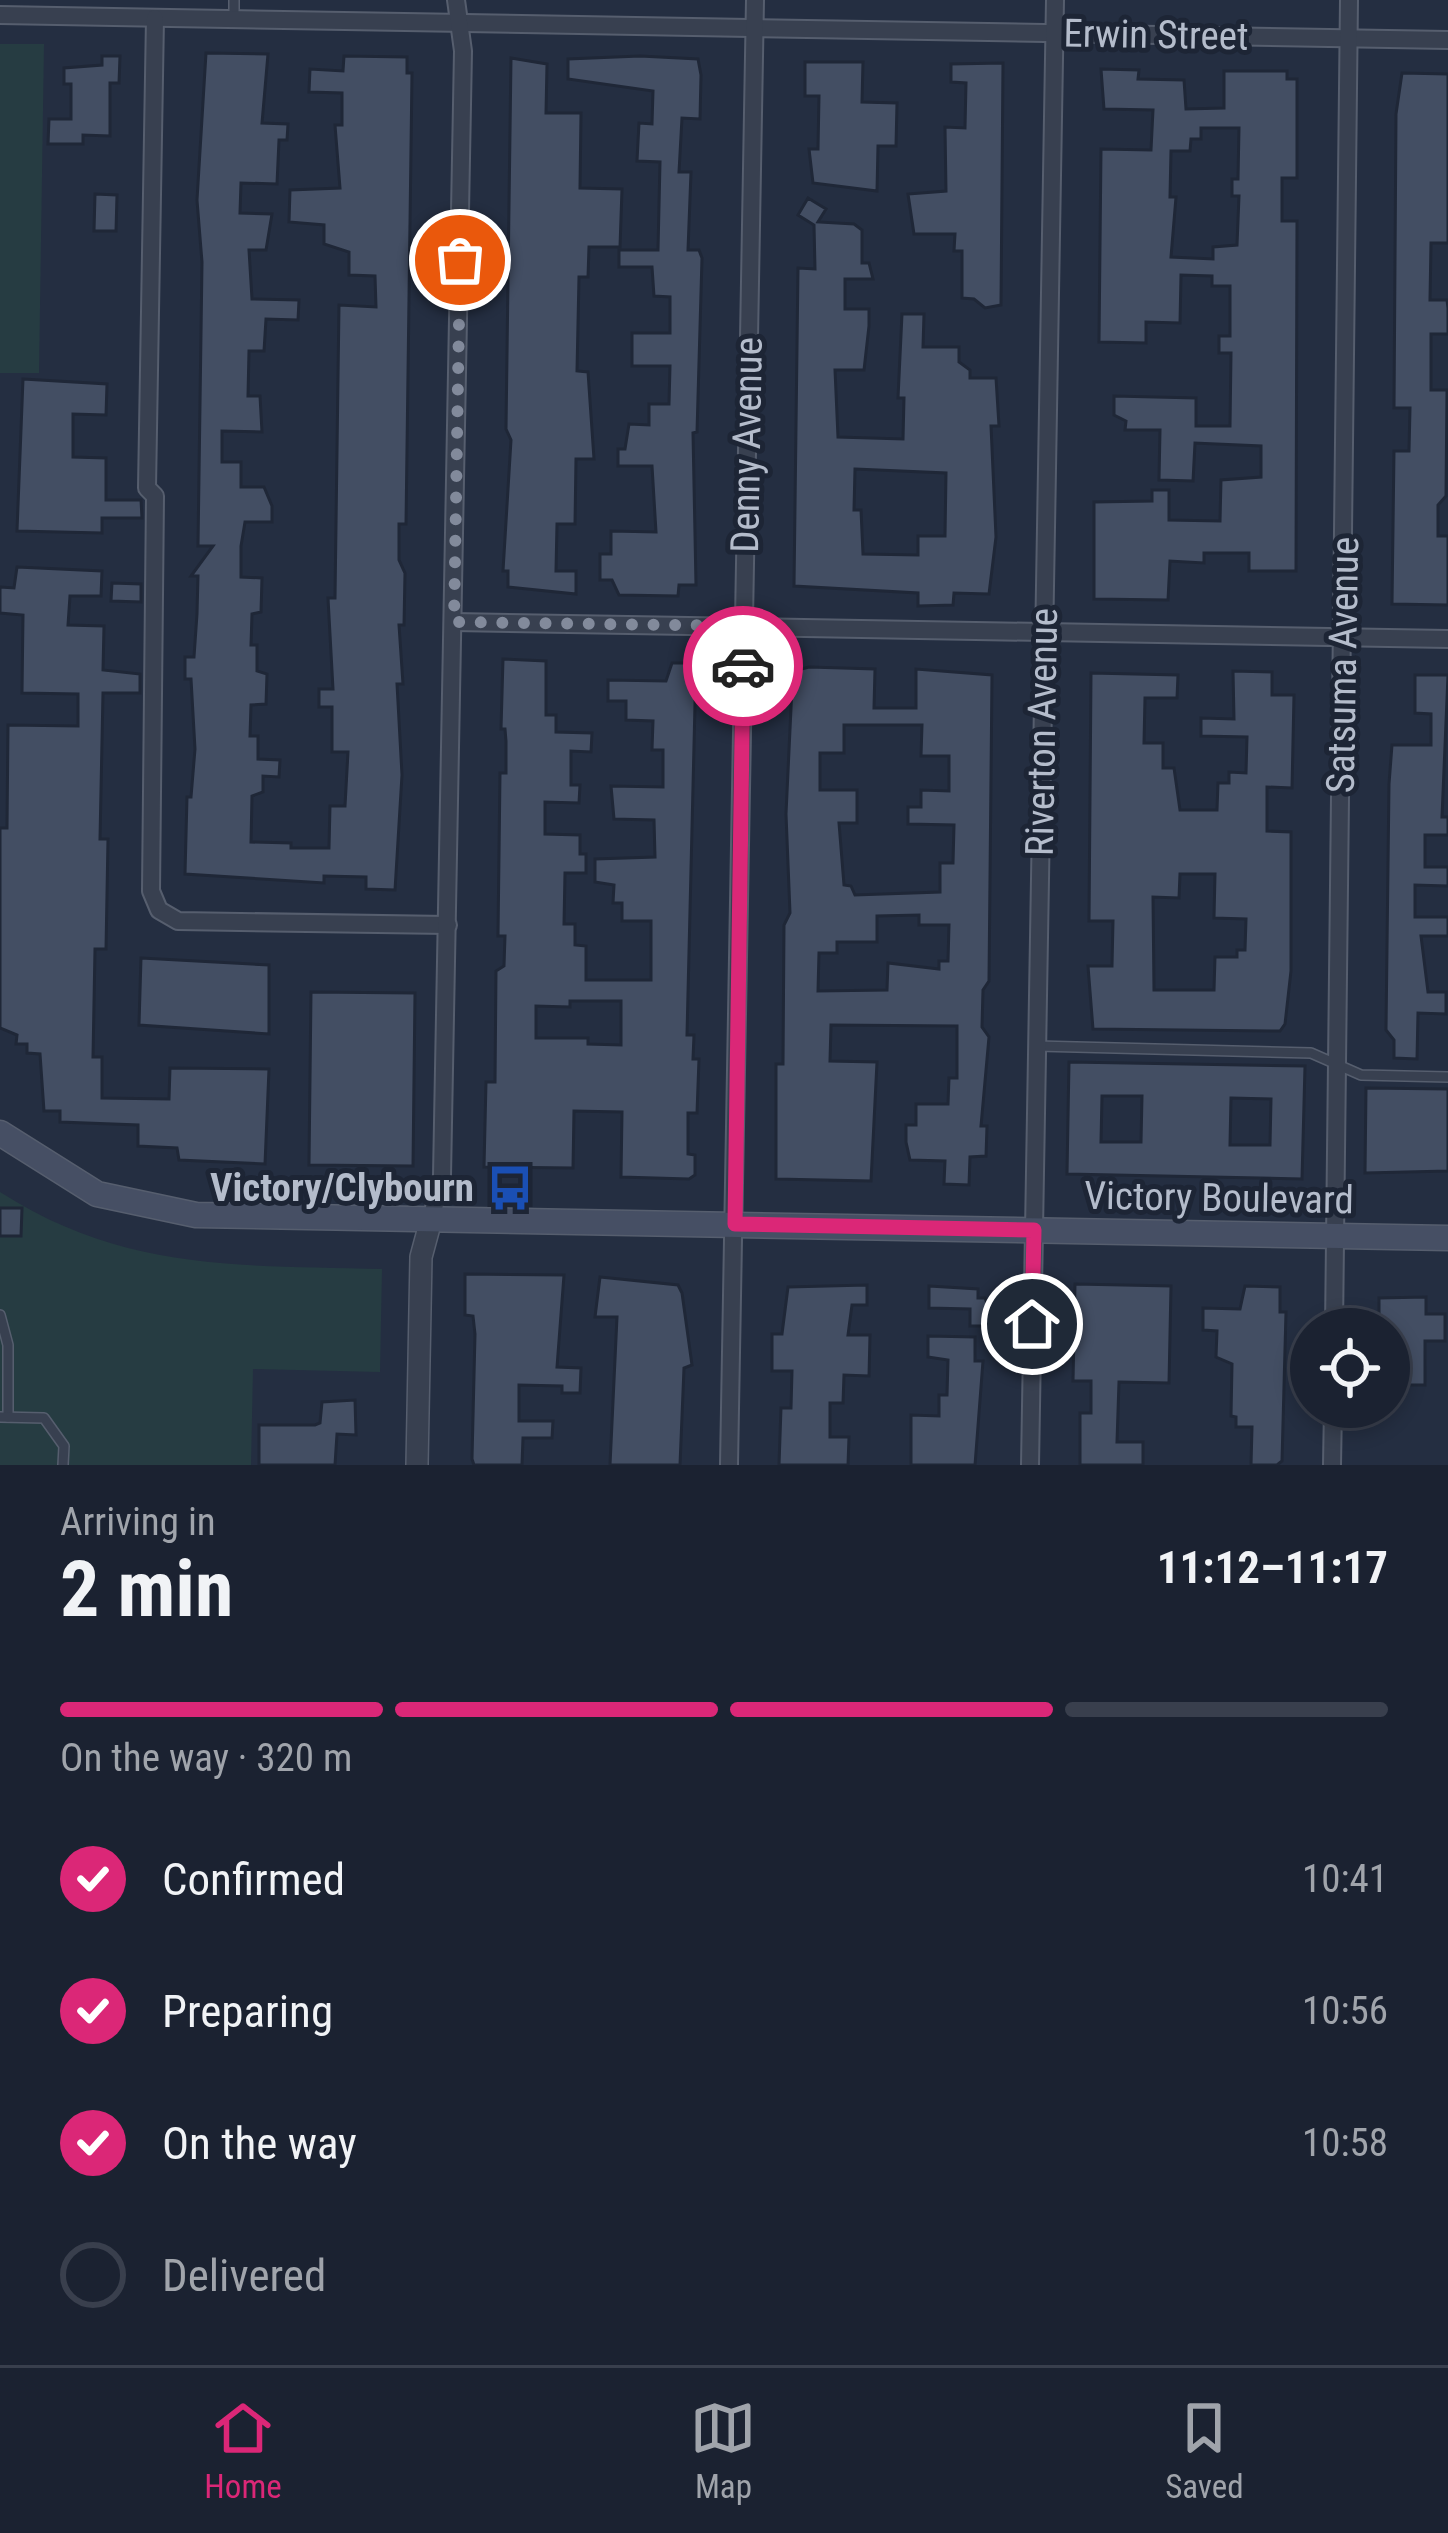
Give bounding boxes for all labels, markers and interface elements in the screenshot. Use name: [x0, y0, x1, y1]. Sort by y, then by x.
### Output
street label: Erwin Street: [1063, 10, 1249, 60]
pin: [409, 209, 511, 311]
icon: bag: [427, 227, 493, 293]
street label: Denny Avenue: [722, 337, 772, 553]
street label: Satsuma Avenue: [1318, 536, 1368, 794]
courier: [683, 606, 803, 726]
street label: Riverton Avenue: [1017, 608, 1067, 856]
icon: car: [710, 633, 776, 699]
bus stop icon: Victory/Clybourn: [485, 1163, 535, 1213]
place label: Victory/Clybourn: [210, 1165, 474, 1211]
street label: Victory Boulevard: [1084, 1173, 1354, 1223]
pin: [981, 1273, 1083, 1375]
icon: home: [999, 1291, 1065, 1357]
map controls: [1290, 1308, 1410, 1428]
button: locate: [1290, 1308, 1410, 1428]
text: Arriving in: [60, 1499, 216, 1545]
text: 11:12–11:17: [1157, 1541, 1388, 1594]
text: 2 min: [60, 1544, 233, 1635]
text: On the way · 320 m: [60, 1735, 352, 1781]
icon: check: [60, 1846, 126, 1912]
text: Confirmed: [162, 1853, 345, 1906]
text: 10:41: [1302, 1856, 1388, 1902]
icon: check: [60, 1978, 126, 2044]
text: Preparing: [162, 1985, 333, 2038]
text: 10:56: [1302, 1988, 1388, 2034]
icon: check: [60, 2110, 126, 2176]
text: On the way: [162, 2117, 357, 2170]
text: 10:58: [1302, 2120, 1388, 2166]
text: Delivered: [162, 2249, 326, 2302]
tab: Home: [204, 2395, 282, 2506]
tab: Map: [690, 2395, 756, 2506]
tab: Saved: [1165, 2395, 1244, 2506]

